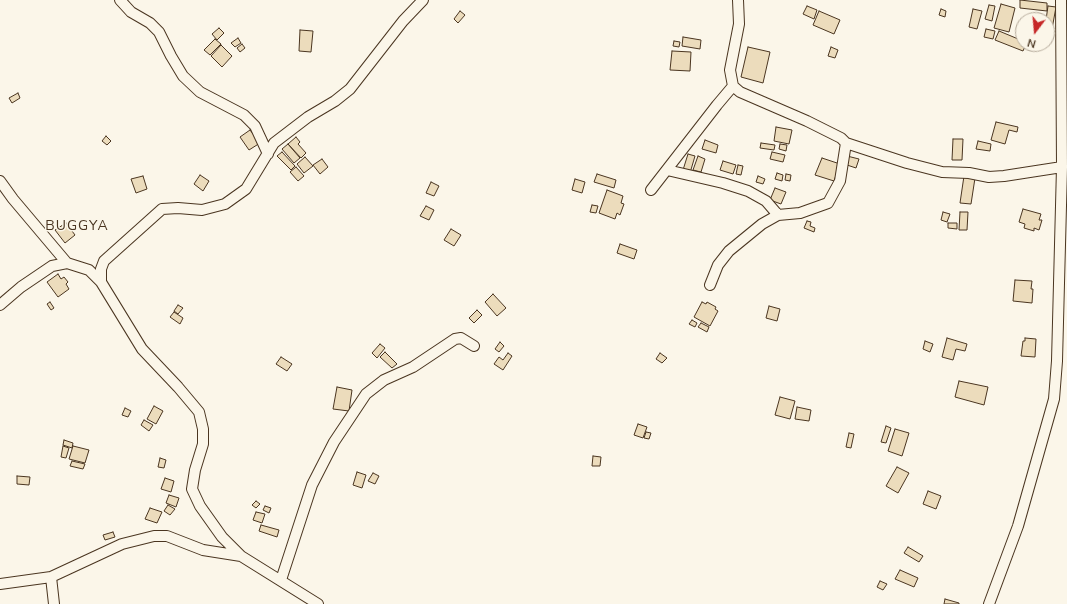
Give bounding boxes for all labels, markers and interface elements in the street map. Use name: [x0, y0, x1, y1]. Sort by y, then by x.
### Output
north arrow: [1015, 12, 1055, 52]
text: N: [1026, 35, 1038, 51]
district label: BUGGYA: [45, 219, 109, 235]

